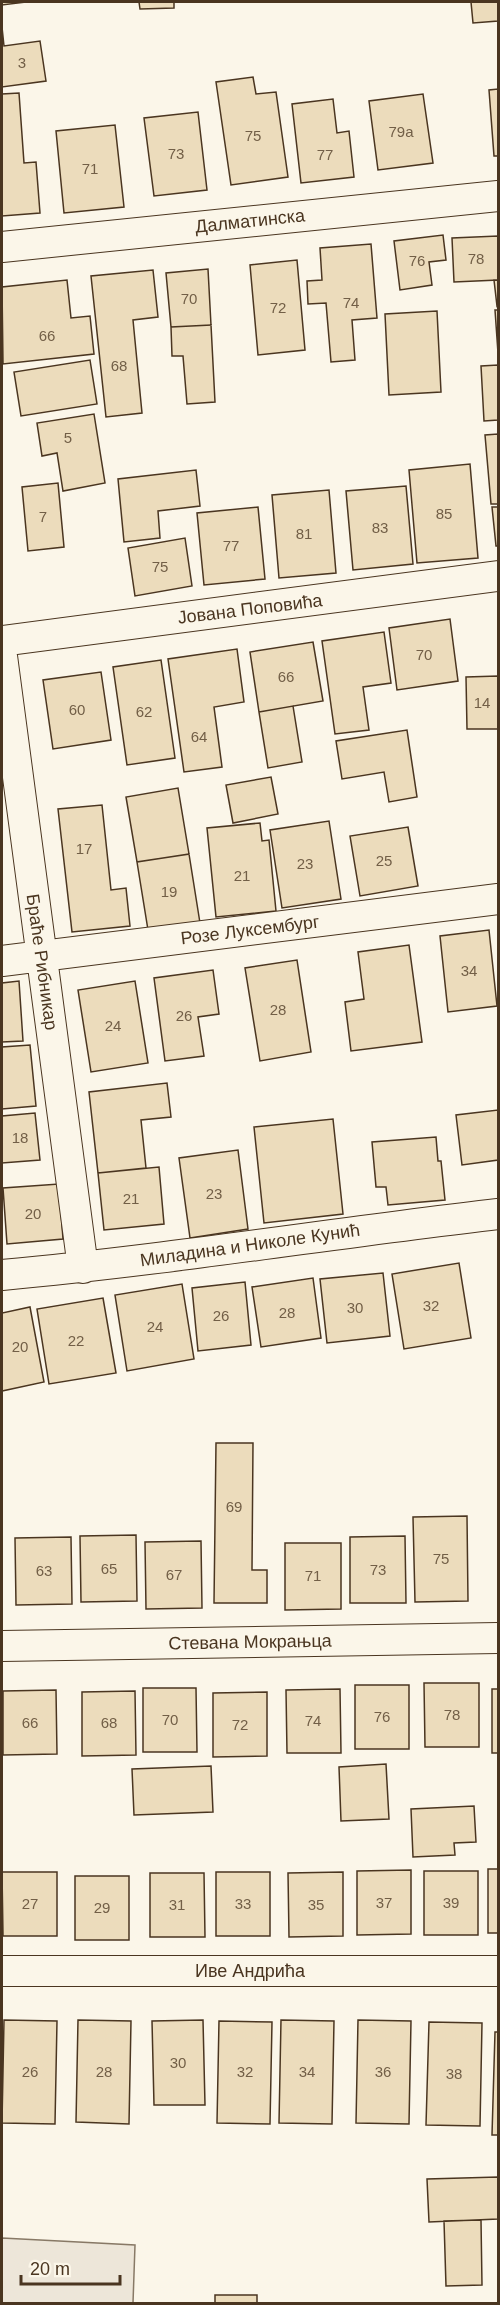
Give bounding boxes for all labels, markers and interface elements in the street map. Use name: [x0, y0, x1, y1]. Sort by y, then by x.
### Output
house number: 3: [18, 54, 26, 71]
house number: 79a: [388, 123, 414, 140]
house number: 75: [245, 127, 261, 144]
house number: 73: [168, 145, 184, 162]
house number: 77: [317, 146, 333, 163]
house number: 71: [82, 160, 98, 177]
street label: Далматинска: [194, 205, 307, 237]
house number: 78: [468, 250, 484, 267]
house number: 76: [409, 252, 425, 269]
house number: 70: [181, 290, 197, 307]
house number: 74: [343, 294, 359, 311]
house number: 72: [270, 299, 286, 316]
house number: 66: [39, 327, 55, 344]
house number: 68: [111, 357, 127, 374]
house number: 5: [64, 429, 72, 446]
house number: 85: [436, 505, 452, 522]
house number: 7: [39, 508, 47, 525]
house number: 83: [372, 519, 388, 536]
house number: 81: [296, 525, 312, 542]
house number: 77: [223, 537, 239, 554]
house number: 75: [152, 558, 168, 575]
street label: Јована Поповића: [176, 590, 324, 628]
house number: 70: [416, 646, 432, 663]
house number: 66: [278, 668, 294, 685]
house number: 14: [474, 694, 490, 711]
house number: 60: [69, 701, 85, 718]
house number: 62: [136, 703, 152, 720]
house number: 64: [191, 728, 207, 745]
house number: 17: [76, 840, 92, 857]
house number: 25: [376, 852, 392, 869]
house number: 23: [297, 855, 313, 872]
house number: 21: [234, 867, 250, 884]
house number: 19: [161, 883, 177, 900]
street label: Браће Рибникар: [23, 893, 61, 1031]
street label: Розе Луксембург: [179, 912, 321, 948]
house number: 34: [461, 962, 477, 979]
house number: 28: [270, 1001, 286, 1018]
house number: 26: [176, 1007, 192, 1024]
house number: 24: [105, 1017, 121, 1034]
house number: 18: [12, 1129, 28, 1146]
house number: 23: [206, 1185, 222, 1202]
house number: 21: [123, 1190, 139, 1207]
house number: 20: [25, 1205, 41, 1222]
street label: Миладина и Николе Кунић: [139, 1220, 361, 1270]
house number: 32: [423, 1297, 439, 1314]
house number: 30: [347, 1299, 363, 1316]
house number: 28: [279, 1304, 295, 1321]
house number: 26: [213, 1307, 229, 1324]
house number: 24: [147, 1318, 163, 1335]
house number: 22: [68, 1332, 84, 1349]
house number: 20: [12, 1338, 28, 1355]
house number: 69: [226, 1498, 242, 1515]
house number: 75: [433, 1550, 449, 1567]
house number: 65: [101, 1560, 117, 1577]
house number: 73: [370, 1561, 386, 1578]
house number: 63: [36, 1562, 52, 1579]
house number: 67: [166, 1566, 182, 1583]
house number: 71: [305, 1567, 321, 1584]
street label: Стевана Мокрањца: [168, 1631, 333, 1653]
house number: 78: [444, 1706, 460, 1723]
house number: 76: [374, 1708, 390, 1725]
house number: 70: [162, 1711, 178, 1728]
house number: 74: [305, 1712, 321, 1729]
house number: 66: [22, 1714, 38, 1731]
house number: 68: [101, 1714, 117, 1731]
house number: 72: [232, 1716, 248, 1733]
house number: 37: [376, 1894, 392, 1911]
house number: 39: [443, 1894, 459, 1911]
house number: 27: [22, 1895, 38, 1912]
house number: 33: [235, 1895, 251, 1912]
house number: 31: [169, 1896, 185, 1913]
house number: 35: [308, 1896, 324, 1913]
house number: 29: [94, 1899, 110, 1916]
street label: Иве Андрића: [195, 1961, 306, 1981]
house number: 30: [170, 2054, 186, 2071]
house number: 26: [22, 2063, 38, 2080]
house number: 28: [96, 2063, 112, 2080]
house number: 32: [237, 2063, 253, 2080]
house number: 34: [299, 2063, 315, 2080]
house number: 36: [375, 2063, 391, 2080]
house number: 38: [446, 2065, 462, 2082]
scale bar: [21, 2248, 120, 2286]
text: 20 m: [30, 2259, 70, 2279]

